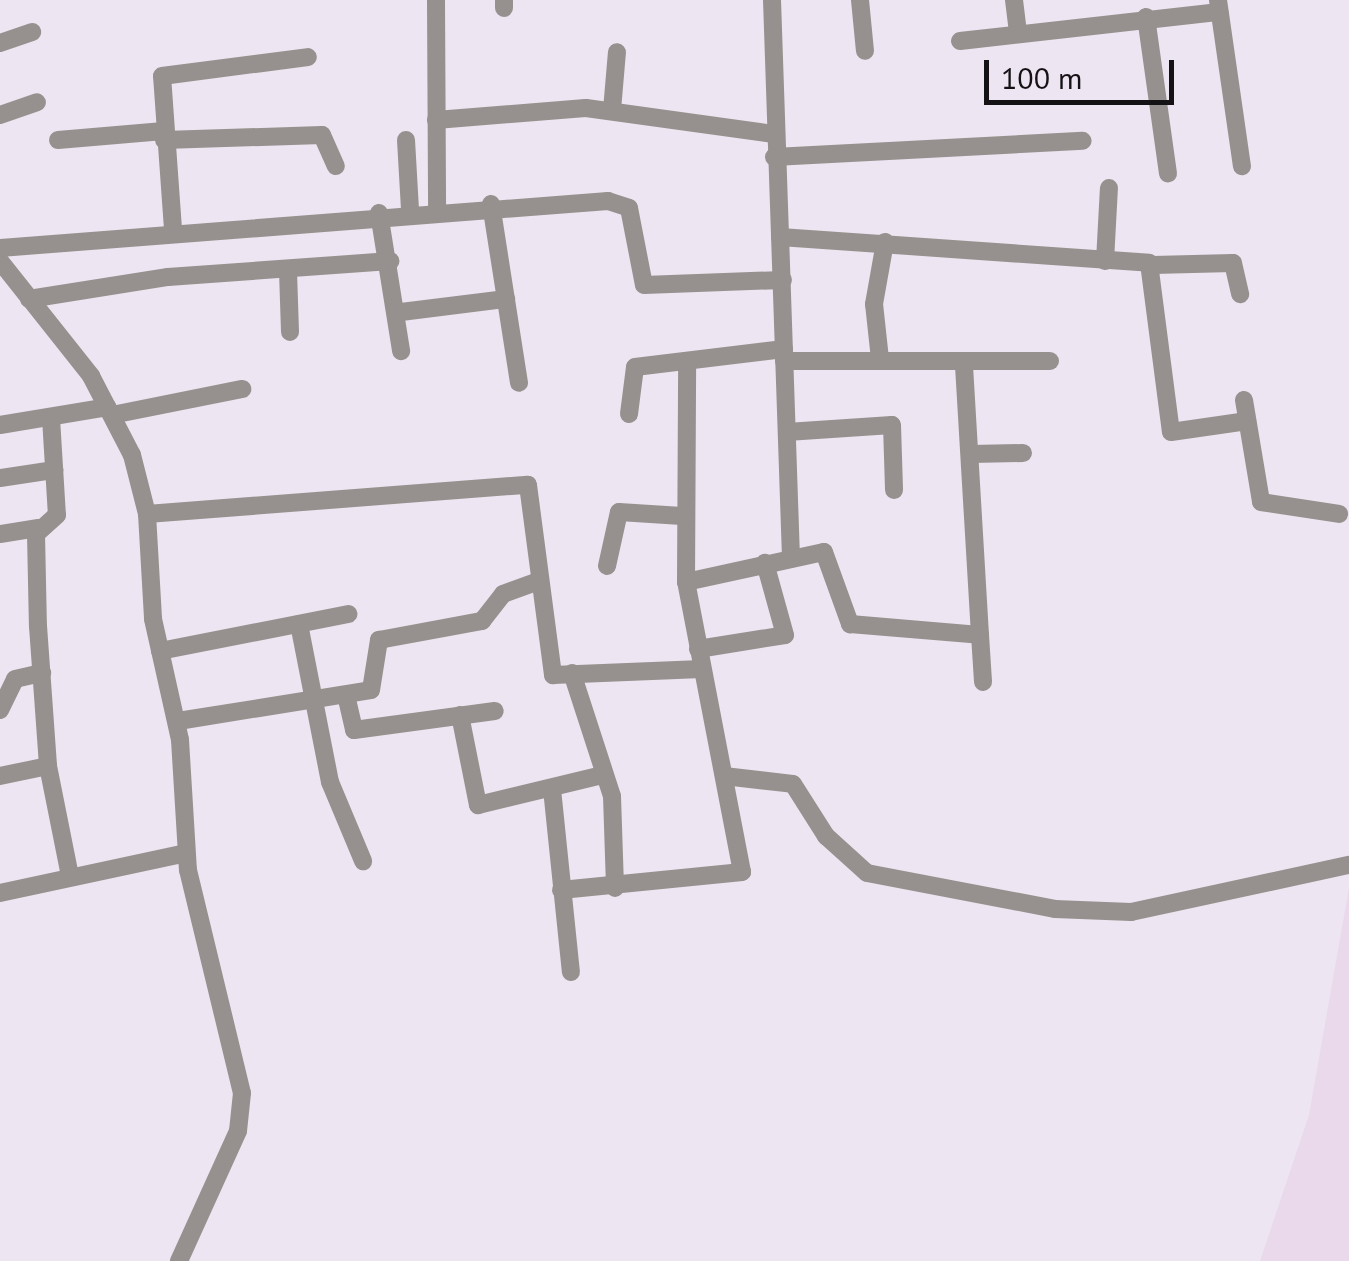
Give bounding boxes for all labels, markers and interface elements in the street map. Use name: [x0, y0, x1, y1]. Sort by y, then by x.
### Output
scale bar: [989, 40, 1179, 102]
text: 100 m: [1001, 58, 1082, 97]

